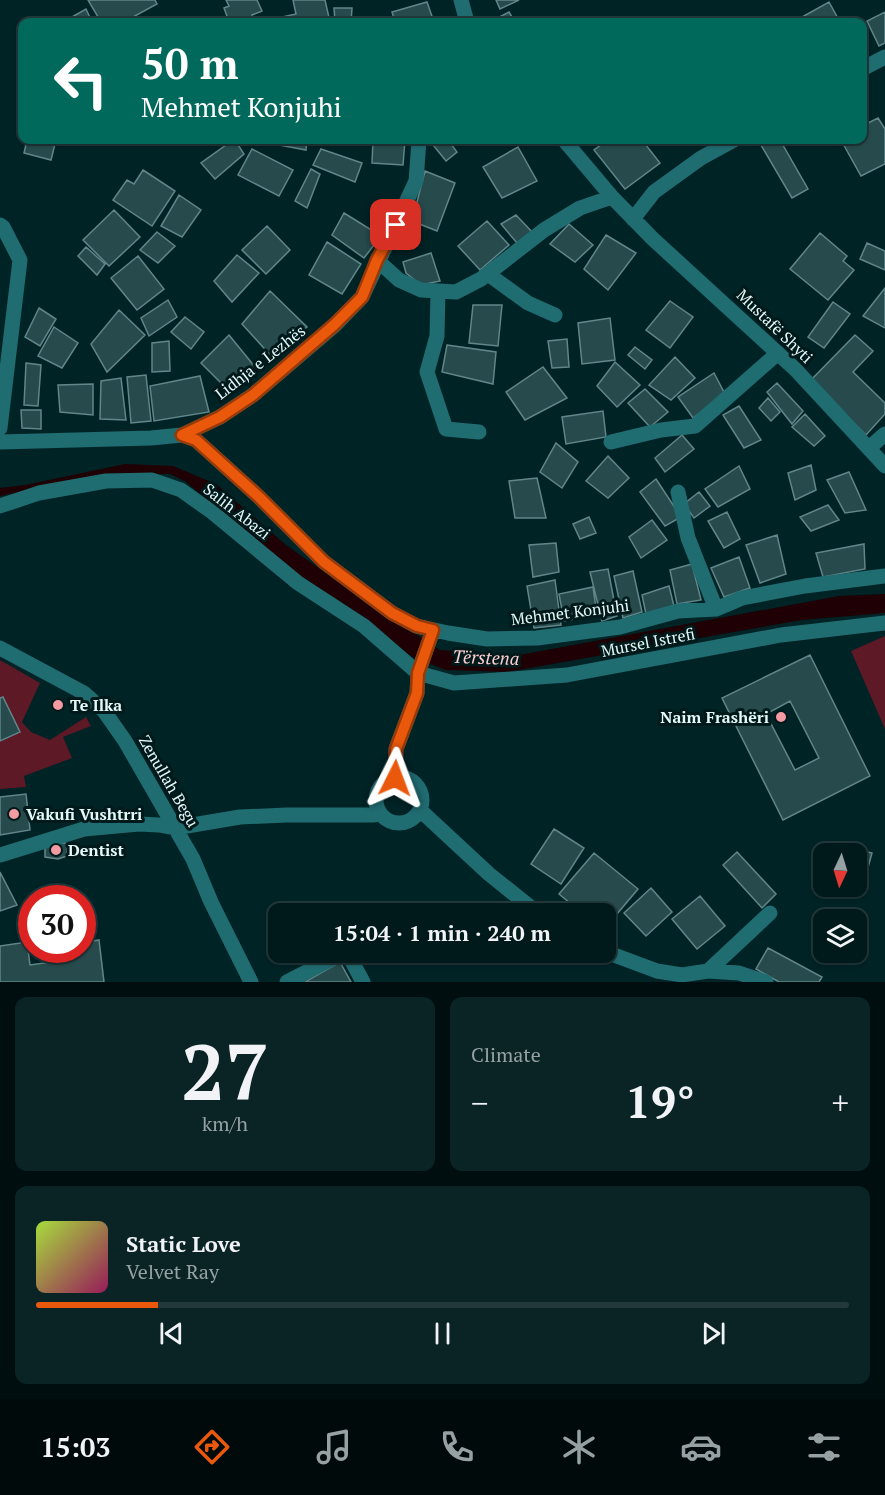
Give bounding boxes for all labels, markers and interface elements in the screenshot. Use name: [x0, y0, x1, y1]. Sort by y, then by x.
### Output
text: 50 m: [141, 35, 239, 91]
icon: left: [42, 42, 120, 120]
text: Mehmet Konjuhi: [141, 89, 342, 125]
pin: [370, 199, 421, 250]
icon: arrive: [379, 208, 412, 241]
street label: Mustafë Shyti: [732, 284, 818, 368]
street label: Lidhja e Lezhës: [210, 320, 310, 404]
street label: Salih Abazi: [199, 478, 275, 544]
street label: Mehmet Konjuhi: [510, 594, 631, 630]
street label: Mursel Istrefi: [599, 622, 697, 662]
water label: Tërstena: [452, 644, 520, 670]
place label: Te Ilka: [70, 694, 122, 716]
marker: Te Ilka: [51, 698, 65, 712]
place label: Naim Frashëri: [660, 706, 769, 728]
marker: Naim Frashëri: [774, 710, 788, 724]
street label: Zenullah Begu: [134, 731, 204, 831]
position arrow: [363, 746, 427, 810]
place label: Vakufi Vushtrri: [26, 803, 142, 825]
marker: Vakufi Vushtrri: [7, 807, 21, 821]
place label: Dentist: [68, 839, 125, 861]
marker: Dentist: [49, 843, 63, 857]
north arrow: [813, 843, 867, 897]
map controls: [813, 843, 867, 963]
speed limit sign: 30: [18, 885, 96, 963]
button: layers: [813, 909, 867, 963]
text: 15:04 · 1 min · 240 m: [333, 918, 551, 947]
text: 27: [181, 1019, 269, 1122]
text: Climate: [471, 1041, 541, 1068]
text: 19°: [625, 1071, 695, 1131]
text: −: [471, 1081, 489, 1124]
text: +: [831, 1081, 849, 1124]
text: km/h: [202, 1110, 248, 1137]
text: Static Love: [126, 1229, 241, 1258]
text: Velvet Ray: [126, 1258, 219, 1285]
icon: previous: [155, 1317, 188, 1350]
icon: pause: [426, 1317, 459, 1350]
icon: next: [697, 1317, 730, 1350]
icon: directions: [191, 1426, 233, 1468]
icon: music: [313, 1426, 355, 1468]
icon: phone: [436, 1426, 478, 1468]
icon: climate: [558, 1426, 600, 1468]
icon: car: [680, 1426, 722, 1468]
icon: filters: [803, 1426, 845, 1468]
text: 15:03: [40, 1429, 110, 1465]

